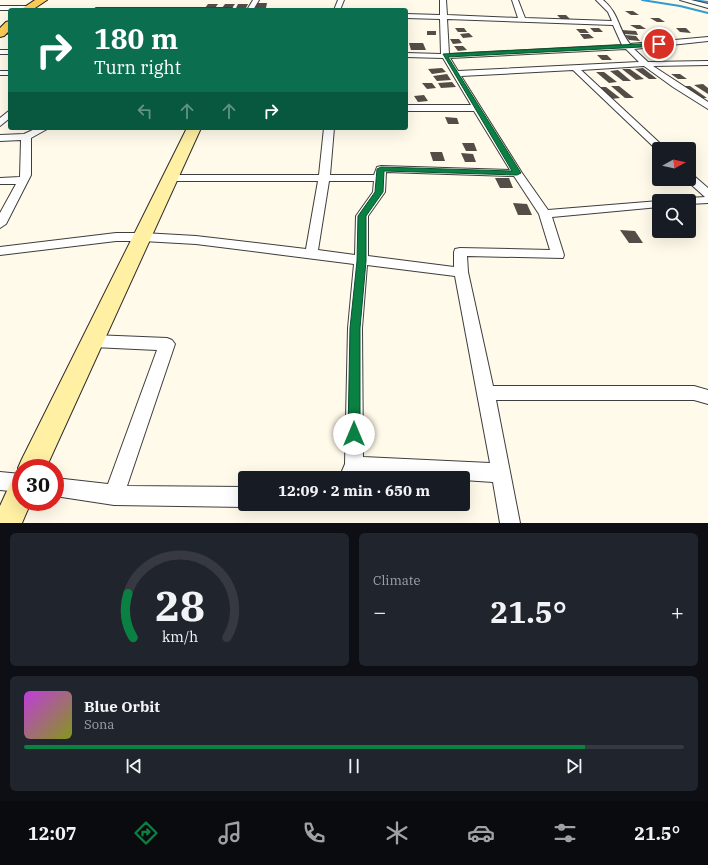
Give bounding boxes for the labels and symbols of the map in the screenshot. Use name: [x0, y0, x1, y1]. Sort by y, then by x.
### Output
pin: [642, 27, 676, 61]
north arrow: [652, 142, 696, 186]
position arrow: [333, 413, 375, 455]
speed limit sign: 30: [12, 459, 64, 511]

